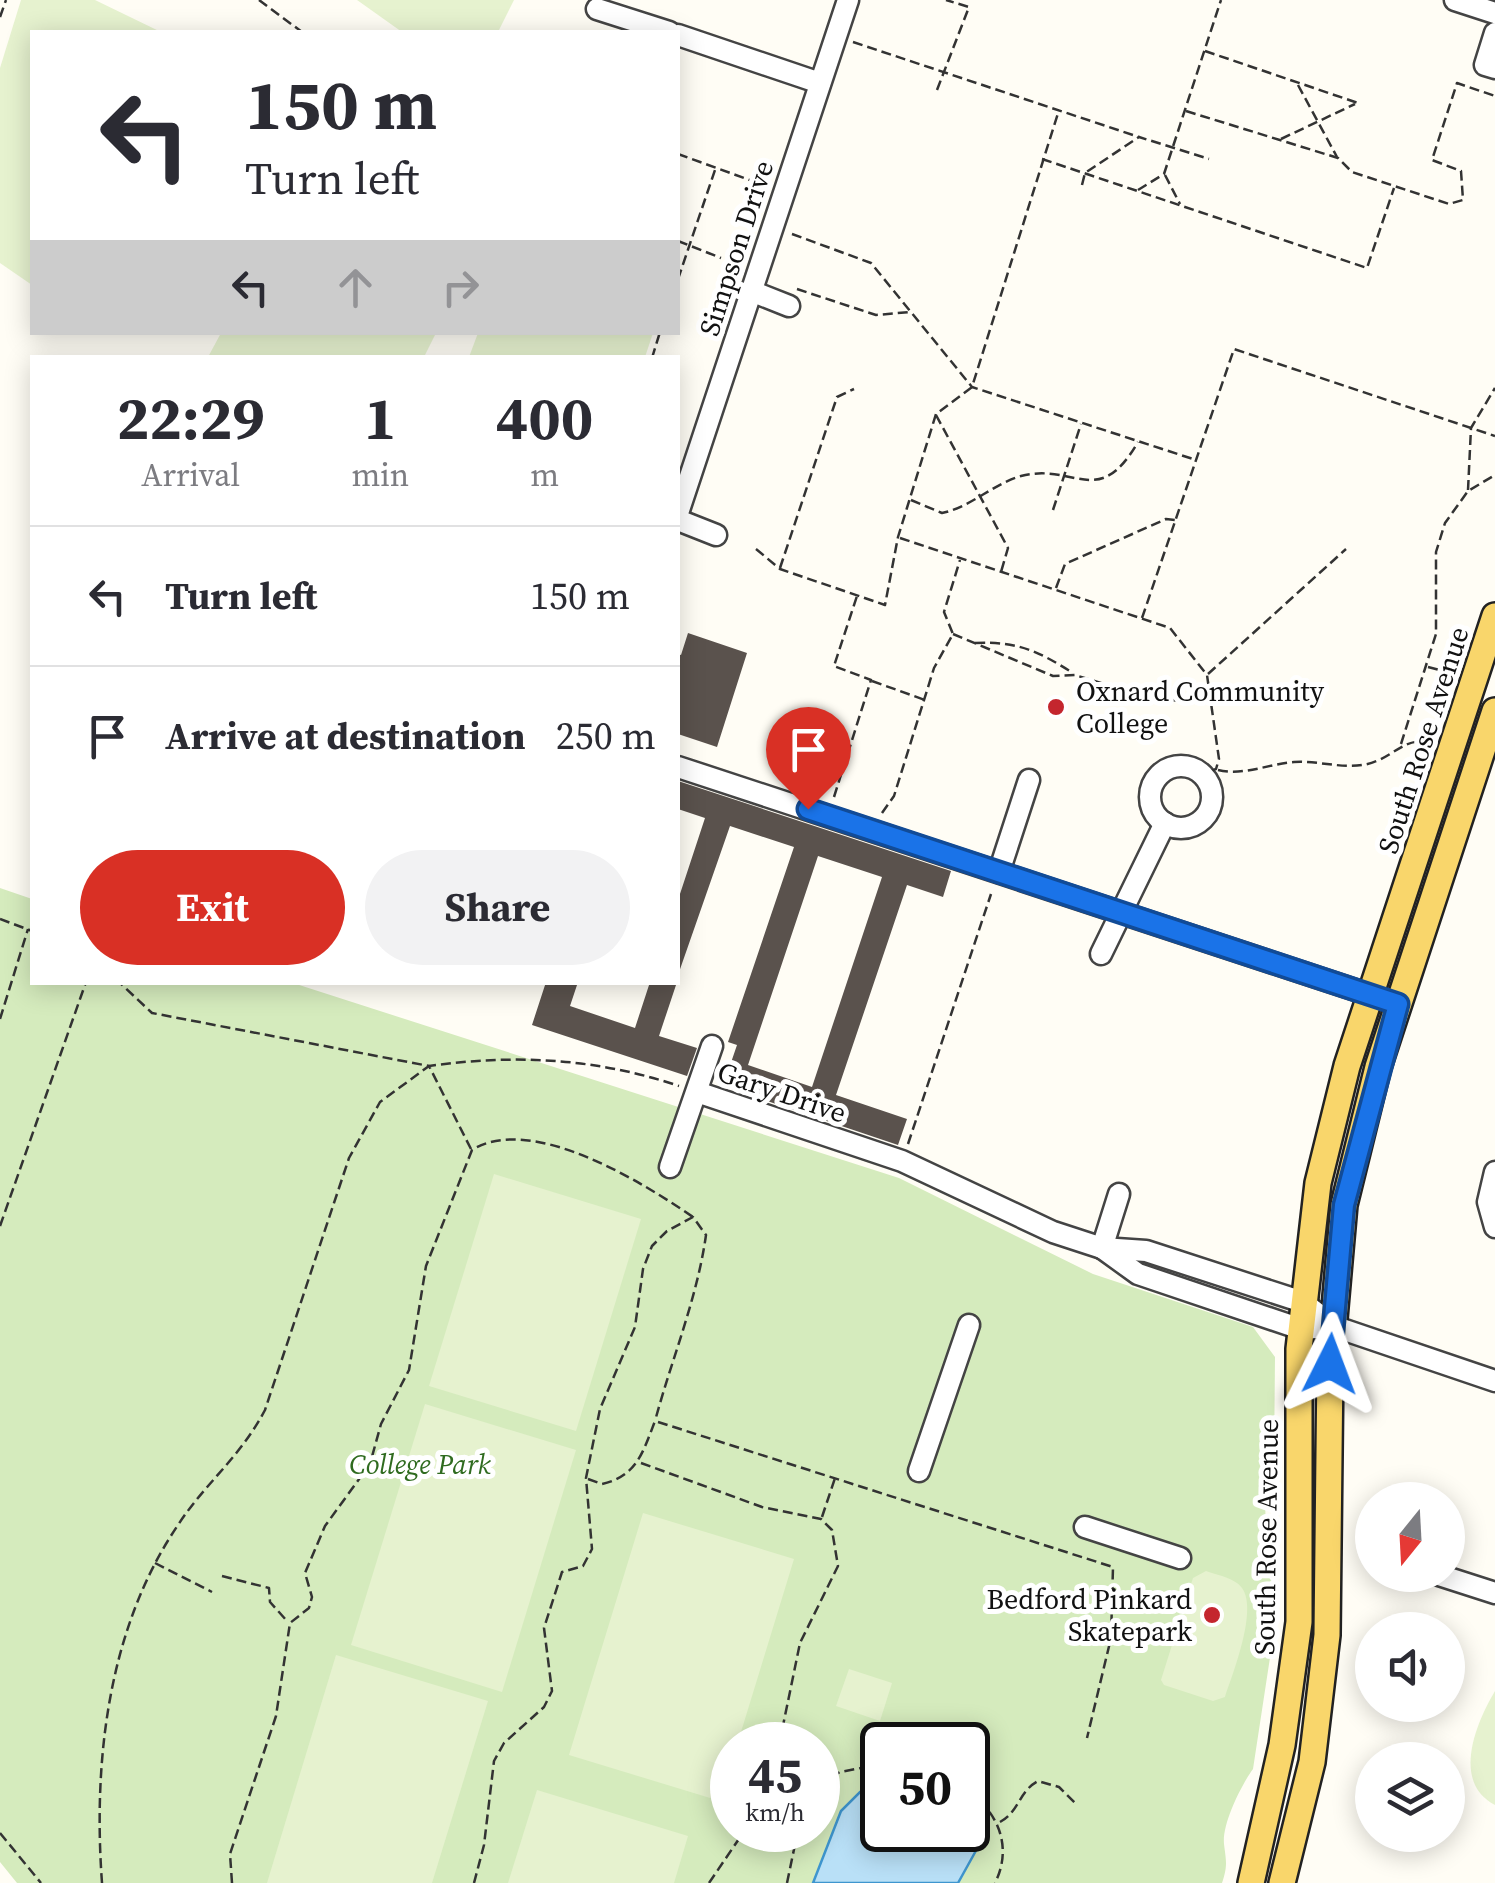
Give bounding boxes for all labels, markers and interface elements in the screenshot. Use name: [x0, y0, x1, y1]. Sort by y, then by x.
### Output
text: 150 m: [245, 56, 437, 152]
icon: left: [80, 70, 210, 200]
text: Turn left: [245, 147, 419, 209]
street label: Simpson Drive: [690, 155, 782, 341]
icon: left: [223, 260, 278, 315]
icon: ahead: [328, 260, 383, 315]
icon: right: [433, 260, 488, 315]
text: 22:29: [117, 377, 265, 459]
text: 1: [364, 377, 397, 459]
text: 400: [496, 377, 593, 459]
text: Arrival: [141, 453, 240, 497]
text: min: [351, 453, 409, 497]
text: m: [530, 453, 559, 497]
icon: left: [80, 569, 135, 624]
text: Turn left: [165, 570, 317, 622]
text: 150 m: [530, 570, 630, 622]
street label: South Rose Avenue: [1368, 622, 1478, 858]
place label: Oxnard Community College: [1076, 672, 1325, 742]
marker: Oxnard Community College: [1045, 696, 1067, 718]
pin: [766, 707, 851, 810]
icon: arrive: [80, 709, 135, 764]
text: Arrive at destination: [165, 710, 526, 762]
text: 250 m: [556, 710, 656, 762]
icon: arrive: [781, 722, 836, 777]
button: Exit: [80, 850, 345, 965]
button: Share: [365, 850, 630, 965]
street label: Gary Drive: [713, 1052, 851, 1132]
position arrow: [1278, 1312, 1382, 1416]
street label: South Rose Avenue: [1245, 1418, 1287, 1656]
park label: College Park: [349, 1445, 492, 1483]
north arrow: [1355, 1482, 1465, 1592]
map controls: [1355, 1482, 1465, 1852]
place label: Bedford Pinkard Skatepark: [986, 1580, 1193, 1650]
marker: Bedford Pinkard Skatepark: [1201, 1604, 1223, 1626]
button: sound: [1355, 1612, 1465, 1722]
speed limit sign: 50: [860, 1722, 990, 1852]
text: 45: [748, 1740, 802, 1809]
button: layers: [1355, 1742, 1465, 1852]
text: km/h: [745, 1795, 805, 1829]

